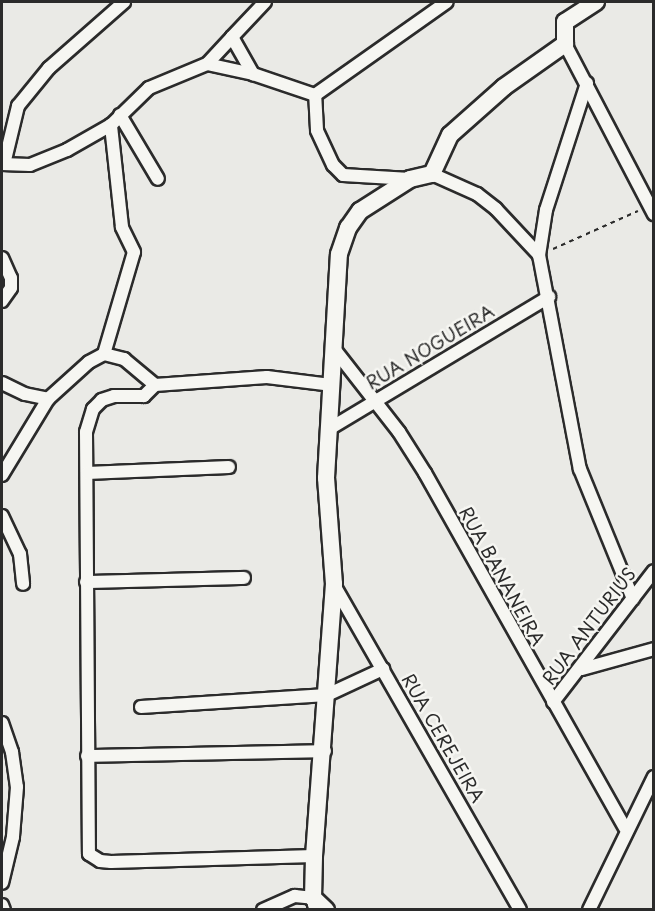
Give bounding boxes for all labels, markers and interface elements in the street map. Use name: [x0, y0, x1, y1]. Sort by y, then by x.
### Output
street label: RUA NOGUEIRA: [362, 300, 498, 394]
street label: RUA BANANEIRA: [454, 502, 550, 650]
street label: RUA ANTURIUS: [538, 563, 640, 689]
street label: RUA CEREJEIRA: [397, 669, 489, 807]

